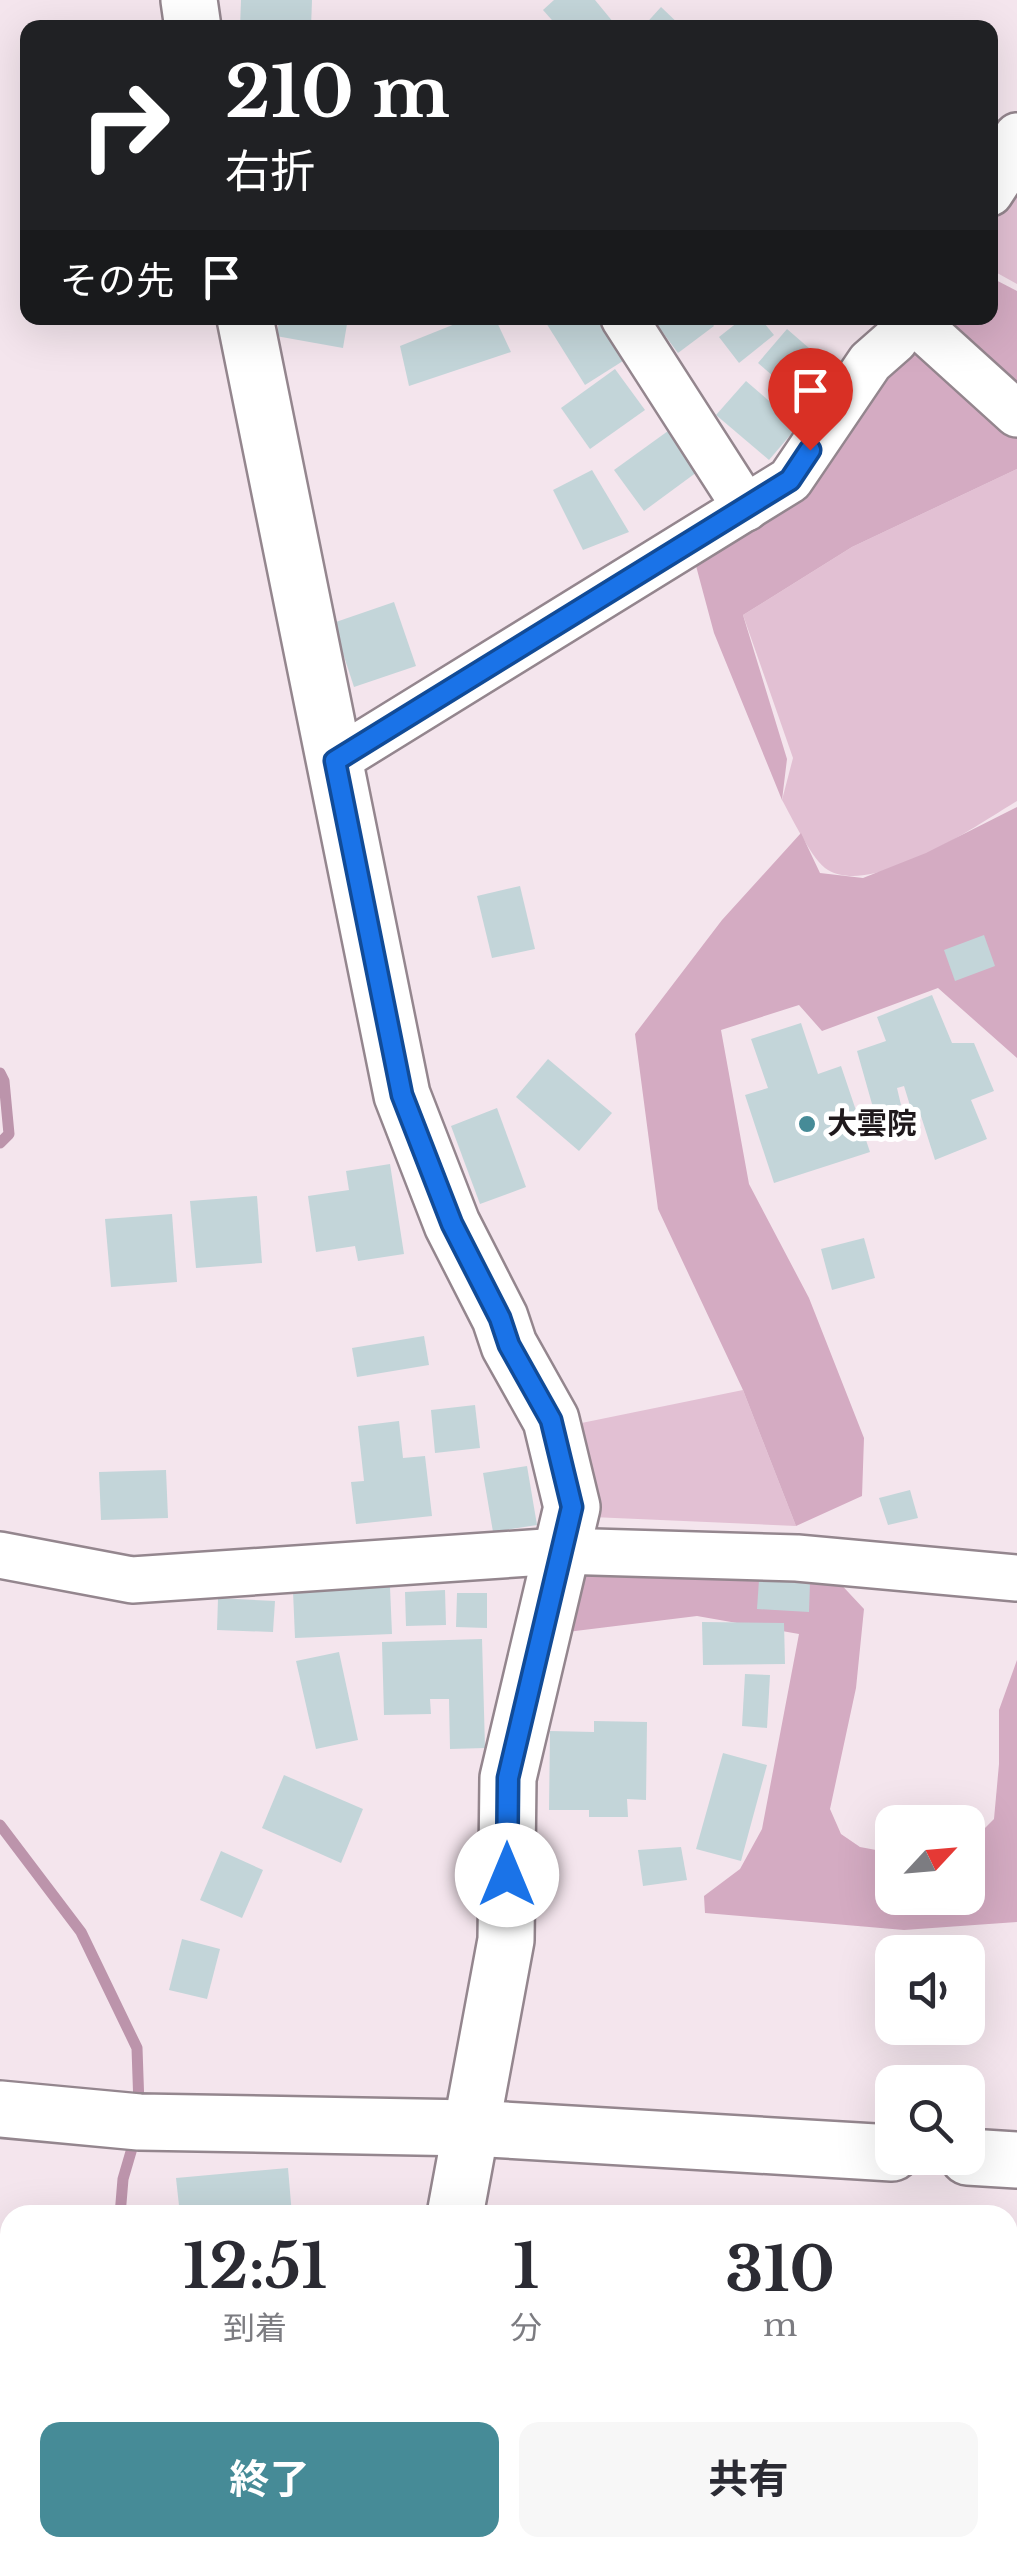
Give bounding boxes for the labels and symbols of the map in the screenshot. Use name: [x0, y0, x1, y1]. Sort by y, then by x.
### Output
pin: [768, 348, 853, 451]
place label: 大雲院: [827, 1105, 917, 1142]
marker: 大雲院: [796, 1113, 818, 1135]
north arrow: [875, 1805, 985, 1915]
position arrow: [455, 1823, 559, 1927]

